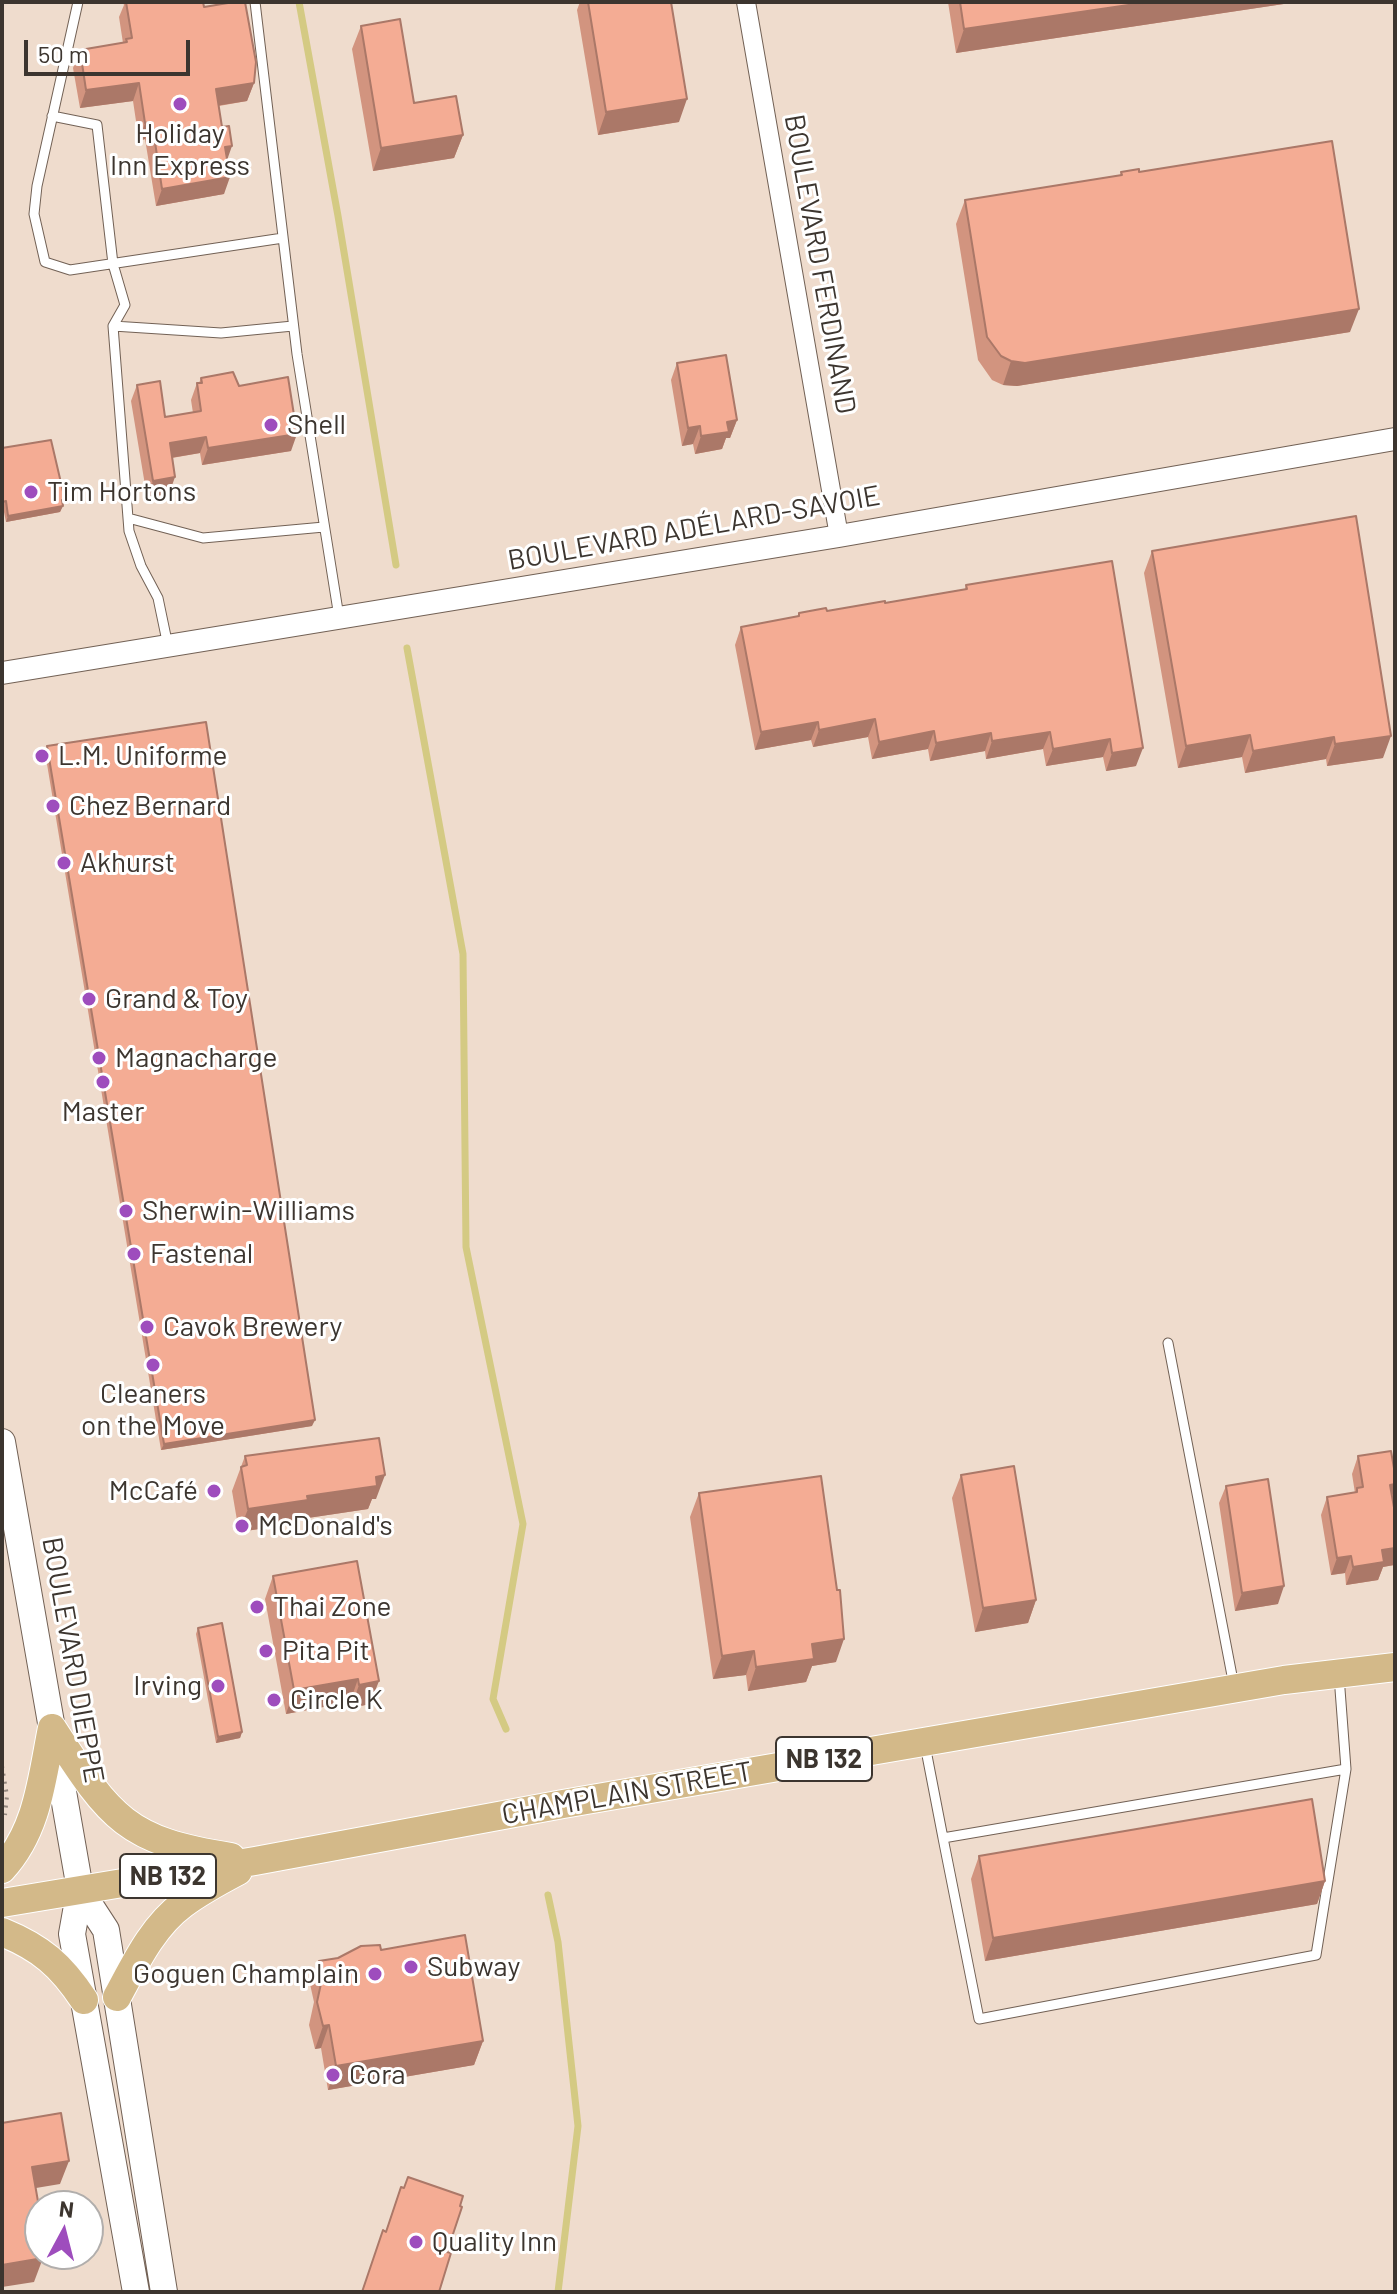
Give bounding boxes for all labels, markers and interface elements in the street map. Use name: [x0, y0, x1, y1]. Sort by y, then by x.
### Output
scale bar: [28, 24, 194, 74]
text: 50 m: [38, 39, 89, 68]
marker: Holiday Inn Express: [171, 95, 189, 113]
street label: BOULEVARD FERDINAND: [777, 112, 863, 416]
place label: Holiday Inn Express: [110, 117, 250, 183]
place label: Shell: [287, 408, 346, 442]
marker: Shell: [262, 416, 280, 434]
place label: Tim Hortons: [47, 475, 196, 509]
street label: BOULEVARD ADÉLARD-SAVOIE: [505, 479, 883, 577]
marker: Tim Hortons: [22, 483, 40, 501]
place label: L.M. Uniforme: [58, 739, 227, 773]
marker: L.M. Uniforme: [33, 747, 51, 765]
place label: Chez Bernard: [69, 789, 231, 823]
marker: Chez Bernard: [44, 797, 62, 815]
place label: Akhurst: [80, 846, 175, 880]
marker: Akhurst: [55, 854, 73, 872]
place label: Grand & Toy: [105, 982, 248, 1016]
marker: Grand & Toy: [80, 990, 98, 1008]
place label: Magnacharge: [115, 1041, 277, 1075]
marker: Magnacharge: [90, 1049, 108, 1067]
marker: Master: [94, 1073, 112, 1091]
place label: Master: [62, 1095, 144, 1129]
place label: Sherwin-Williams: [142, 1194, 355, 1228]
marker: Sherwin-Williams: [117, 1202, 135, 1220]
place label: Fastenal: [150, 1237, 253, 1271]
marker: Fastenal: [125, 1245, 143, 1263]
place label: Cavok Brewery: [163, 1310, 342, 1344]
marker: Cavok Brewery: [138, 1318, 156, 1336]
marker: Cleaners on the Move: [144, 1356, 162, 1374]
place label: Cleaners on the Move: [81, 1377, 225, 1443]
place label: McCafé: [109, 1474, 198, 1508]
marker: McCafé: [205, 1482, 223, 1500]
place label: McDonald's: [258, 1509, 393, 1543]
marker: McDonald's: [233, 1517, 251, 1535]
street label: BOULEVARD DIEPPE: [35, 1535, 111, 1785]
place label: Thai Zone: [273, 1590, 392, 1624]
marker: Thai Zone: [248, 1598, 266, 1616]
place label: Pita Pit: [282, 1634, 370, 1668]
marker: Pita Pit: [257, 1642, 275, 1660]
place label: Irving: [133, 1669, 202, 1703]
marker: Irving: [209, 1677, 227, 1695]
place label: Circle K: [290, 1683, 383, 1717]
marker: Circle K: [265, 1691, 283, 1709]
road number: NB 132: [776, 1737, 872, 1781]
street label: CHAMPLAIN STREET: [499, 1754, 755, 1832]
road number: NB 132: [120, 1854, 216, 1898]
place label: Subway: [427, 1950, 520, 1984]
place label: Goguen Champlain: [133, 1957, 359, 1991]
marker: Subway: [402, 1958, 420, 1976]
marker: Goguen Champlain: [366, 1965, 384, 1983]
place label: Cora: [349, 2058, 406, 2092]
marker: Cora: [324, 2066, 342, 2084]
north arrow: [24, 2190, 104, 2270]
text: N: [58, 2194, 76, 2222]
place label: Quality Inn: [432, 2225, 557, 2259]
marker: Quality Inn: [407, 2233, 425, 2251]

